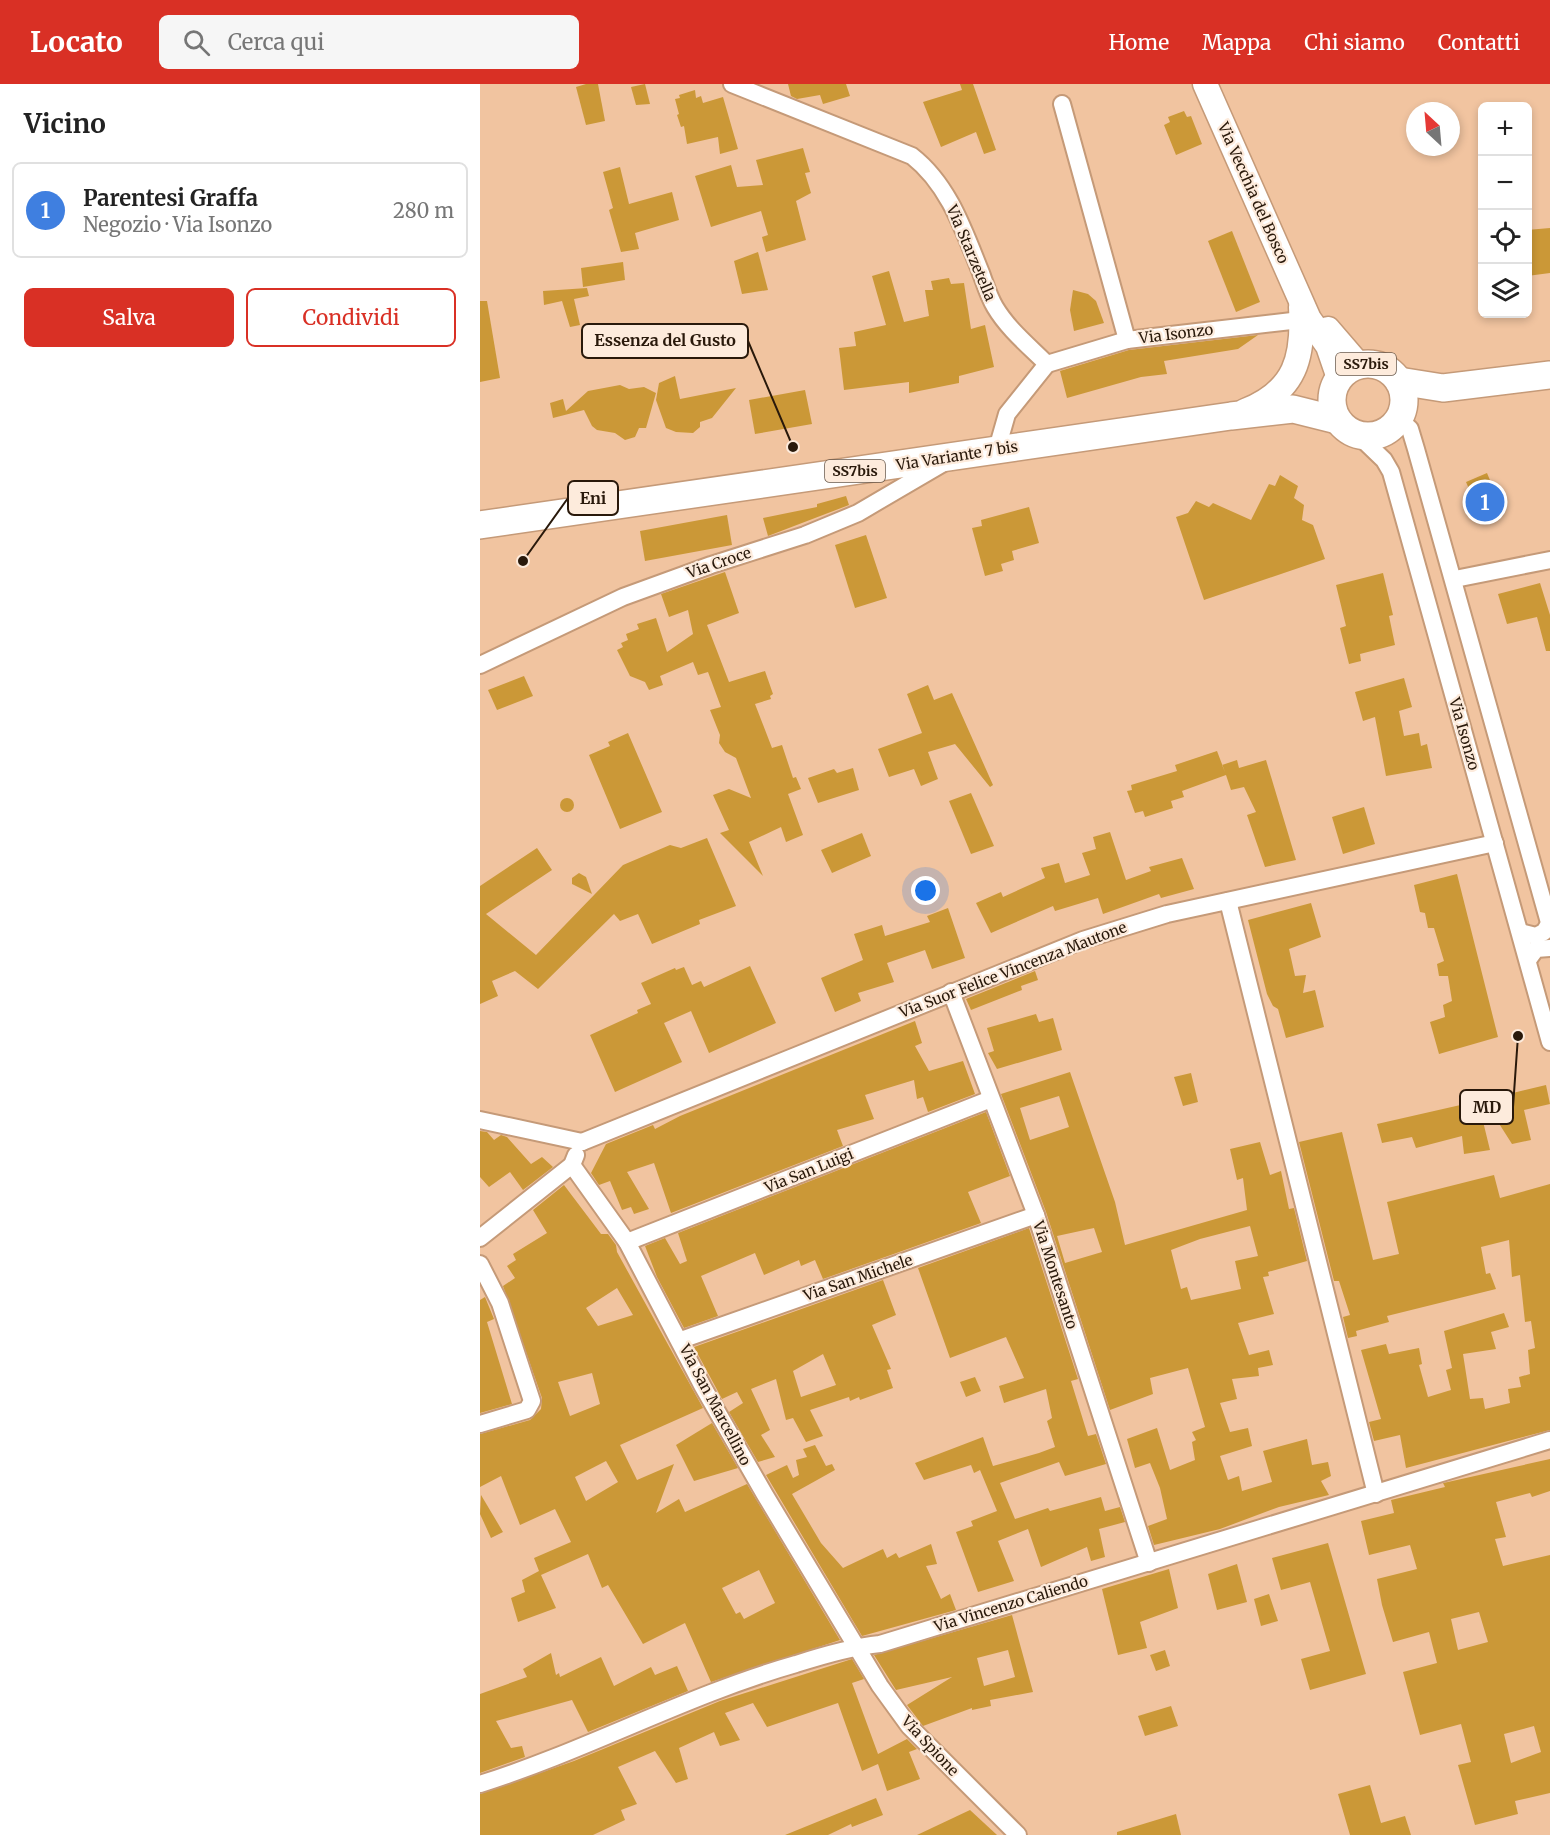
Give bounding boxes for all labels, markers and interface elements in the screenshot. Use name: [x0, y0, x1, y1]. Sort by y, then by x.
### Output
search box: [159, 15, 579, 69]
text: Locato: [30, 24, 123, 60]
icon: search: [180, 26, 213, 59]
text: Cerca qui: [228, 28, 324, 56]
text: Home: [1109, 29, 1169, 56]
text: Mappa: [1202, 29, 1271, 56]
text: Chi siamo: [1304, 29, 1405, 56]
text: Contatti: [1438, 29, 1520, 56]
north arrow: [1406, 102, 1460, 156]
map controls: [1478, 102, 1532, 318]
button: +: [1478, 102, 1532, 156]
text: Vicino: [24, 107, 106, 140]
street label: Via Vecchia del Bosco: [1213, 118, 1293, 267]
button: −: [1478, 156, 1532, 210]
text: Parentesi Graffa: [83, 184, 258, 212]
text: 1: [41, 198, 50, 223]
text: 280 m: [393, 198, 454, 223]
street label: Via Starzetella: [942, 201, 1000, 304]
button: locate: [1478, 210, 1532, 264]
text: Negozio · Via Isonzo: [83, 212, 272, 237]
button: layers: [1478, 264, 1532, 318]
button: Salva: [24, 288, 234, 347]
button: Condividi: [246, 288, 456, 347]
street label: Via Isonzo: [1137, 319, 1214, 348]
callout: Essenza del Gusto: [582, 324, 748, 358]
text: Essenza del Gusto: [594, 330, 736, 350]
road number: SS7bis: [1336, 353, 1396, 375]
street label: Via Variante 7 bis: [894, 436, 1019, 475]
road number: SS7bis: [825, 460, 885, 482]
pin: 1: [1466, 480, 1504, 524]
callout: Eni: [568, 481, 618, 515]
text: Eni: [580, 488, 607, 508]
street label: Via Croce: [683, 543, 754, 583]
street label: Via Isonzo: [1445, 694, 1484, 773]
your location: [911, 876, 940, 905]
street label: Via Suor Felice Vincenza Mautone: [896, 917, 1129, 1022]
callout: MD: [1460, 1090, 1513, 1124]
text: MD: [1473, 1097, 1501, 1117]
street label: Via San Luigi: [761, 1144, 856, 1197]
street label: Via Montesanto: [1029, 1217, 1082, 1332]
street label: Via San Michele: [800, 1250, 915, 1305]
street label: Via San Marcellino: [675, 1340, 755, 1469]
street label: Via Vincenzo Caliendo: [931, 1571, 1090, 1636]
street label: Via Spione: [897, 1711, 963, 1780]

